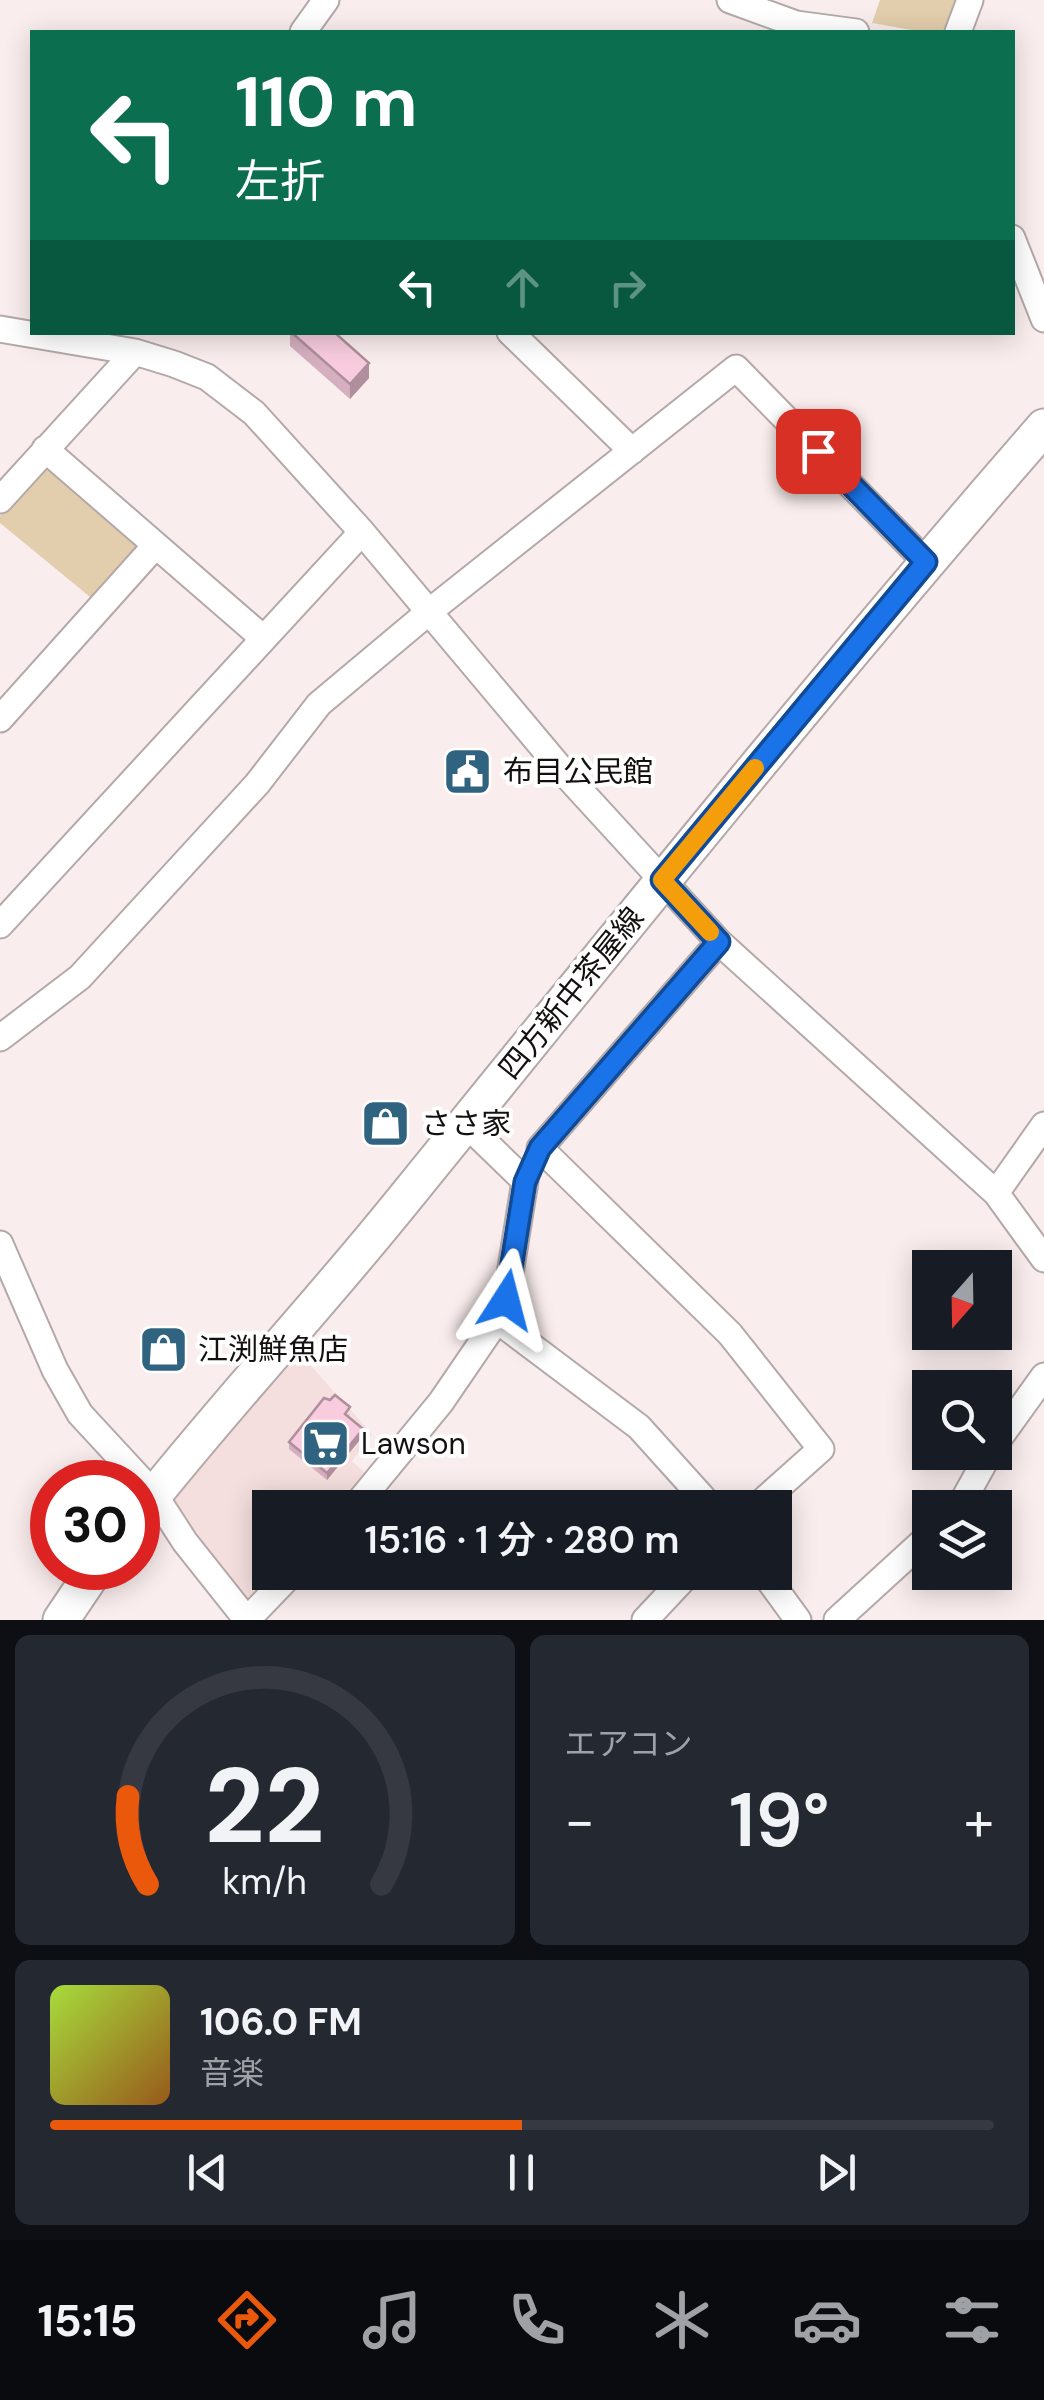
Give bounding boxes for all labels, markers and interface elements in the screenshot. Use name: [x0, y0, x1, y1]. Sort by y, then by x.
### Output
text: 110 m: [235, 57, 418, 148]
icon: left: [70, 70, 200, 200]
text: 左折: [235, 152, 325, 211]
icon: left: [390, 260, 445, 315]
icon: ahead: [495, 260, 550, 315]
icon: right: [600, 260, 655, 315]
pin: [776, 409, 861, 494]
icon: arrive: [791, 424, 846, 479]
public building icon: 布目公民館: [442, 745, 494, 797]
place label: 布目公民館: [503, 752, 653, 791]
street label: 四方新中茶屋線: [490, 899, 652, 1087]
shop icon: ささ家: [360, 1097, 412, 1149]
place label: ささ家: [421, 1104, 511, 1143]
position arrow: [454, 1248, 558, 1352]
north arrow: [912, 1250, 1012, 1350]
map controls: [912, 1250, 1012, 1590]
shop icon: 江渕鮮魚店: [137, 1323, 189, 1375]
place label: 江渕鮮魚店: [198, 1330, 348, 1369]
button: search: [912, 1370, 1012, 1470]
supermarket icon: Lawson: [300, 1417, 352, 1469]
place label: Lawson: [361, 1424, 466, 1463]
speed limit sign: 30: [30, 1460, 160, 1590]
button: layers: [912, 1490, 1012, 1590]
text: 15:16 · 1 分 · 280 m: [365, 1515, 679, 1565]
text: エアコン: [565, 1723, 693, 1765]
text: 22: [205, 1739, 325, 1874]
text: 19°: [729, 1772, 829, 1869]
text: −: [565, 1785, 595, 1857]
text: +: [964, 1785, 994, 1857]
text: km/h: [223, 1859, 307, 1905]
text: 106.0 FM: [200, 1997, 362, 2047]
text: 音楽: [200, 2052, 264, 2094]
icon: previous: [180, 2145, 235, 2200]
icon: pause: [494, 2145, 549, 2200]
icon: next: [809, 2145, 864, 2200]
icon: directions: [212, 2285, 282, 2355]
icon: music: [357, 2285, 427, 2355]
icon: phone: [502, 2285, 572, 2355]
icon: climate: [647, 2285, 717, 2355]
icon: car: [792, 2285, 862, 2355]
icon: filters: [937, 2285, 1007, 2355]
text: 15:15: [37, 2291, 138, 2350]

